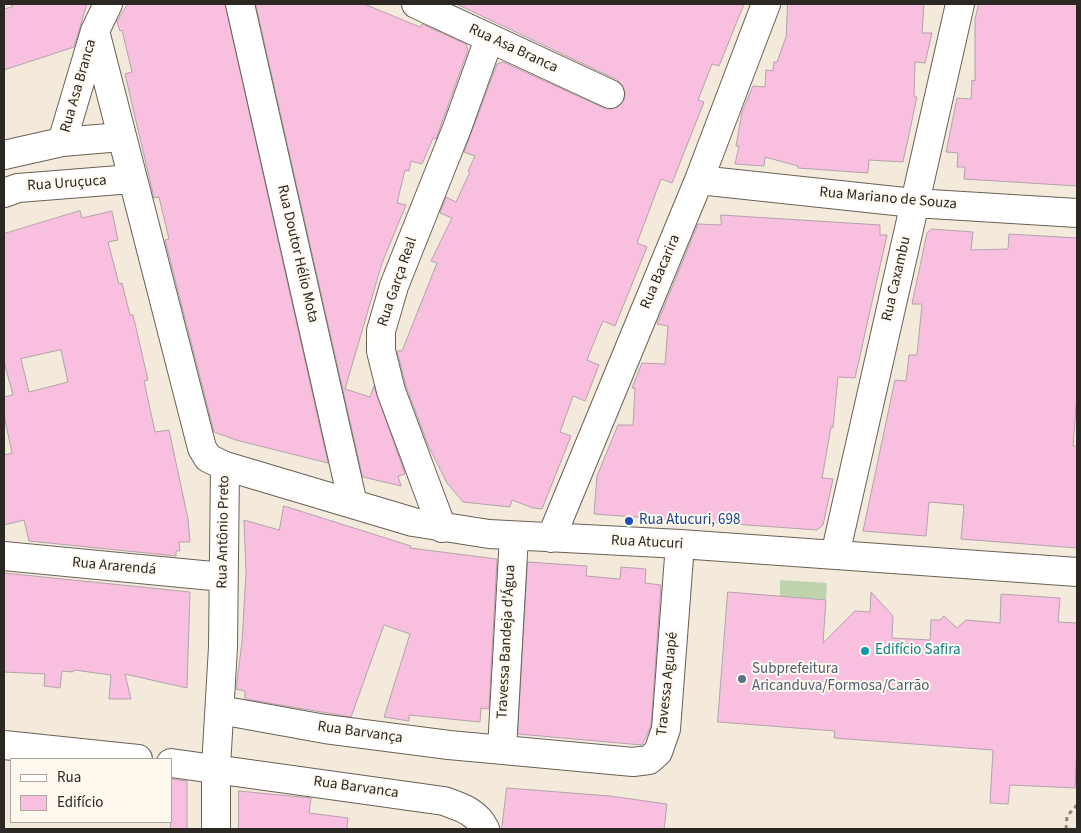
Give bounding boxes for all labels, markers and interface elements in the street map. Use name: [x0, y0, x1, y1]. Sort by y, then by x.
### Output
street label: Rua Asa Branca: [466, 21, 560, 77]
street label: Rua Asa Branca: [57, 37, 101, 135]
street label: Rua Uruçuca: [27, 172, 107, 196]
street label: Rua Doutor Hélio Mota: [272, 183, 322, 325]
street label: Rua Mariano de Souza: [818, 184, 958, 214]
street label: Rua Bacarira: [637, 232, 685, 312]
street label: Rua Garça Real: [374, 235, 422, 329]
street label: Rua Caxambu: [879, 235, 915, 323]
street label: Rua Antônio Preto: [214, 475, 234, 589]
place label: Rua Atucuri, 698: [639, 512, 740, 530]
marker: Rua Atucuri, 698: [623, 515, 635, 527]
street label: Rua Atucuri: [610, 532, 684, 554]
street label: Rua Ararendá: [71, 554, 157, 580]
street label: Travessa Bandeja d'Água: [494, 564, 520, 720]
street label: Travessa Aguapé: [654, 631, 682, 737]
place label: Edifício Safira: [875, 642, 961, 660]
marker: Edifício Safira: [859, 645, 871, 657]
place label: Subprefeitura Aricanduva/Formosa/Carrão: [752, 661, 929, 696]
marker: Subprefeitura Aricanduva/Formosa/Carrão: [736, 673, 748, 685]
street label: Rua Barvança: [316, 718, 404, 748]
legend: [10, 758, 172, 823]
text: Rua: [57, 767, 81, 788]
street label: Rua Barvanca: [312, 773, 400, 803]
text: Edifício: [57, 792, 104, 813]

